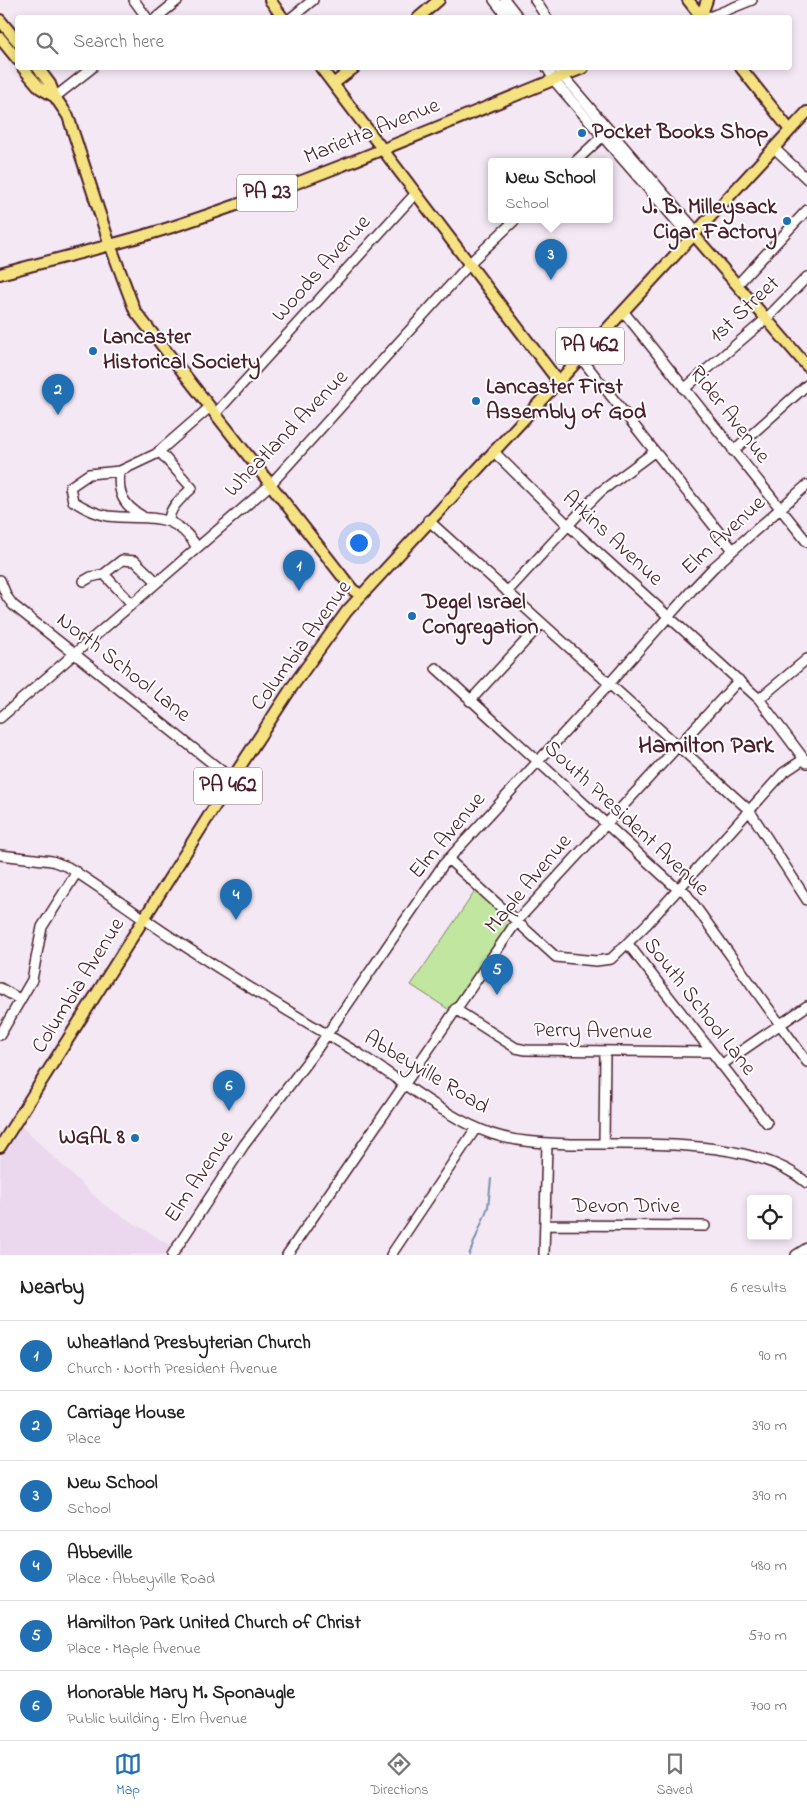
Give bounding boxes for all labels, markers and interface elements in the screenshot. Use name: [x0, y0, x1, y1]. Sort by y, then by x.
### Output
search box: [15, 15, 792, 70]
icon: search: [33, 29, 61, 57]
text: Search here: [73, 29, 164, 56]
street label: Marietta Avenue: [299, 90, 445, 174]
place label: Pocket Books Shop: [592, 117, 768, 149]
marker: Pocket Books Shop: [576, 127, 588, 139]
popup: [488, 158, 613, 223]
text: New School: [505, 165, 596, 192]
road number: PA 23: [237, 174, 297, 212]
text: School: [505, 192, 549, 216]
place label: J. B. Milleysack Cigar Factory: [642, 192, 778, 250]
street label: Woods Avenue: [265, 208, 379, 330]
marker: J. B. Milleysack Cigar Factory: [781, 215, 793, 227]
pin: 3: [535, 239, 567, 280]
street label: 1st Street: [702, 268, 788, 351]
place label: Lancaster Historical Society: [103, 322, 260, 380]
road number: PA 462: [556, 328, 624, 364]
marker: Lancaster Historical Society: [87, 345, 99, 357]
street label: Rider Avenue: [681, 359, 778, 471]
street label: Wheatland Avenue: [218, 363, 357, 505]
place label: Lancaster First Assembly of God: [486, 372, 647, 430]
pin: 2: [42, 374, 74, 415]
marker: Lancaster First Assembly of God: [470, 395, 482, 407]
street label: Atkins Avenue: [554, 484, 670, 594]
street label: Elm Avenue: [675, 488, 774, 584]
your location: [346, 530, 372, 556]
pin: 1: [283, 550, 315, 591]
street label: Columbia Avenue: [244, 574, 361, 718]
place label: Degel Israel Congregation: [421, 587, 539, 645]
street label: North School Lane: [49, 605, 197, 731]
marker: Degel Israel Congregation: [406, 610, 418, 622]
district label: Hamilton Park: [638, 729, 774, 764]
street label: South President Avenue: [536, 733, 716, 905]
road number: PA 462: [194, 768, 262, 804]
street label: Elm Avenue: [402, 785, 494, 887]
street label: Maple Avenue: [478, 827, 580, 941]
pin: 4: [220, 879, 252, 920]
street label: Columbia Avenue: [24, 912, 134, 1060]
street label: South School Lane: [635, 931, 763, 1083]
pin: 5: [481, 954, 513, 995]
street label: Perry Avenue: [533, 1015, 653, 1050]
street label: Abbeyville Road: [357, 1023, 495, 1124]
pin: 6: [213, 1070, 245, 1111]
place label: WGAL 8: [59, 1122, 126, 1154]
street label: Elm Avenue: [157, 1124, 243, 1230]
marker: WGAL 8: [129, 1132, 141, 1144]
street label: Devon Drive: [571, 1191, 680, 1223]
map controls: [747, 1195, 792, 1240]
button: locate: [747, 1195, 792, 1240]
text: Nearby: [20, 1273, 84, 1303]
text: 6 results: [730, 1276, 787, 1300]
text: Wheatland Presbyterian Church: [67, 1330, 311, 1357]
text: 1: [33, 1344, 39, 1368]
text: 90 m: [759, 1344, 787, 1368]
text: Church · North President Avenue: [67, 1357, 277, 1381]
text: Carriage House: [67, 1400, 185, 1427]
text: 2: [32, 1414, 40, 1438]
text: 390 m: [752, 1414, 787, 1438]
text: Place: [67, 1427, 101, 1451]
text: New School: [67, 1470, 158, 1497]
text: 3: [33, 1484, 39, 1508]
text: 390 m: [752, 1484, 787, 1508]
text: School: [67, 1497, 111, 1521]
text: Abbeville: [67, 1540, 132, 1567]
text: 4: [33, 1554, 39, 1578]
text: 480 m: [751, 1554, 787, 1578]
text: Place · Abbeyville Road: [67, 1567, 215, 1591]
text: Hamilton Park United Church of Christ: [67, 1610, 361, 1637]
text: 5: [31, 1624, 41, 1648]
text: 570 m: [748, 1624, 787, 1648]
text: Place · Maple Avenue: [67, 1637, 201, 1661]
text: Honorable Mary M. Sponaugle: [67, 1680, 295, 1707]
text: 6: [32, 1694, 40, 1718]
text: 700 m: [750, 1694, 787, 1718]
text: Public building · Elm Avenue: [67, 1707, 247, 1731]
tab: Map: [114, 1750, 142, 1801]
tab: Directions: [370, 1750, 428, 1801]
tab: Saved: [656, 1750, 693, 1801]

